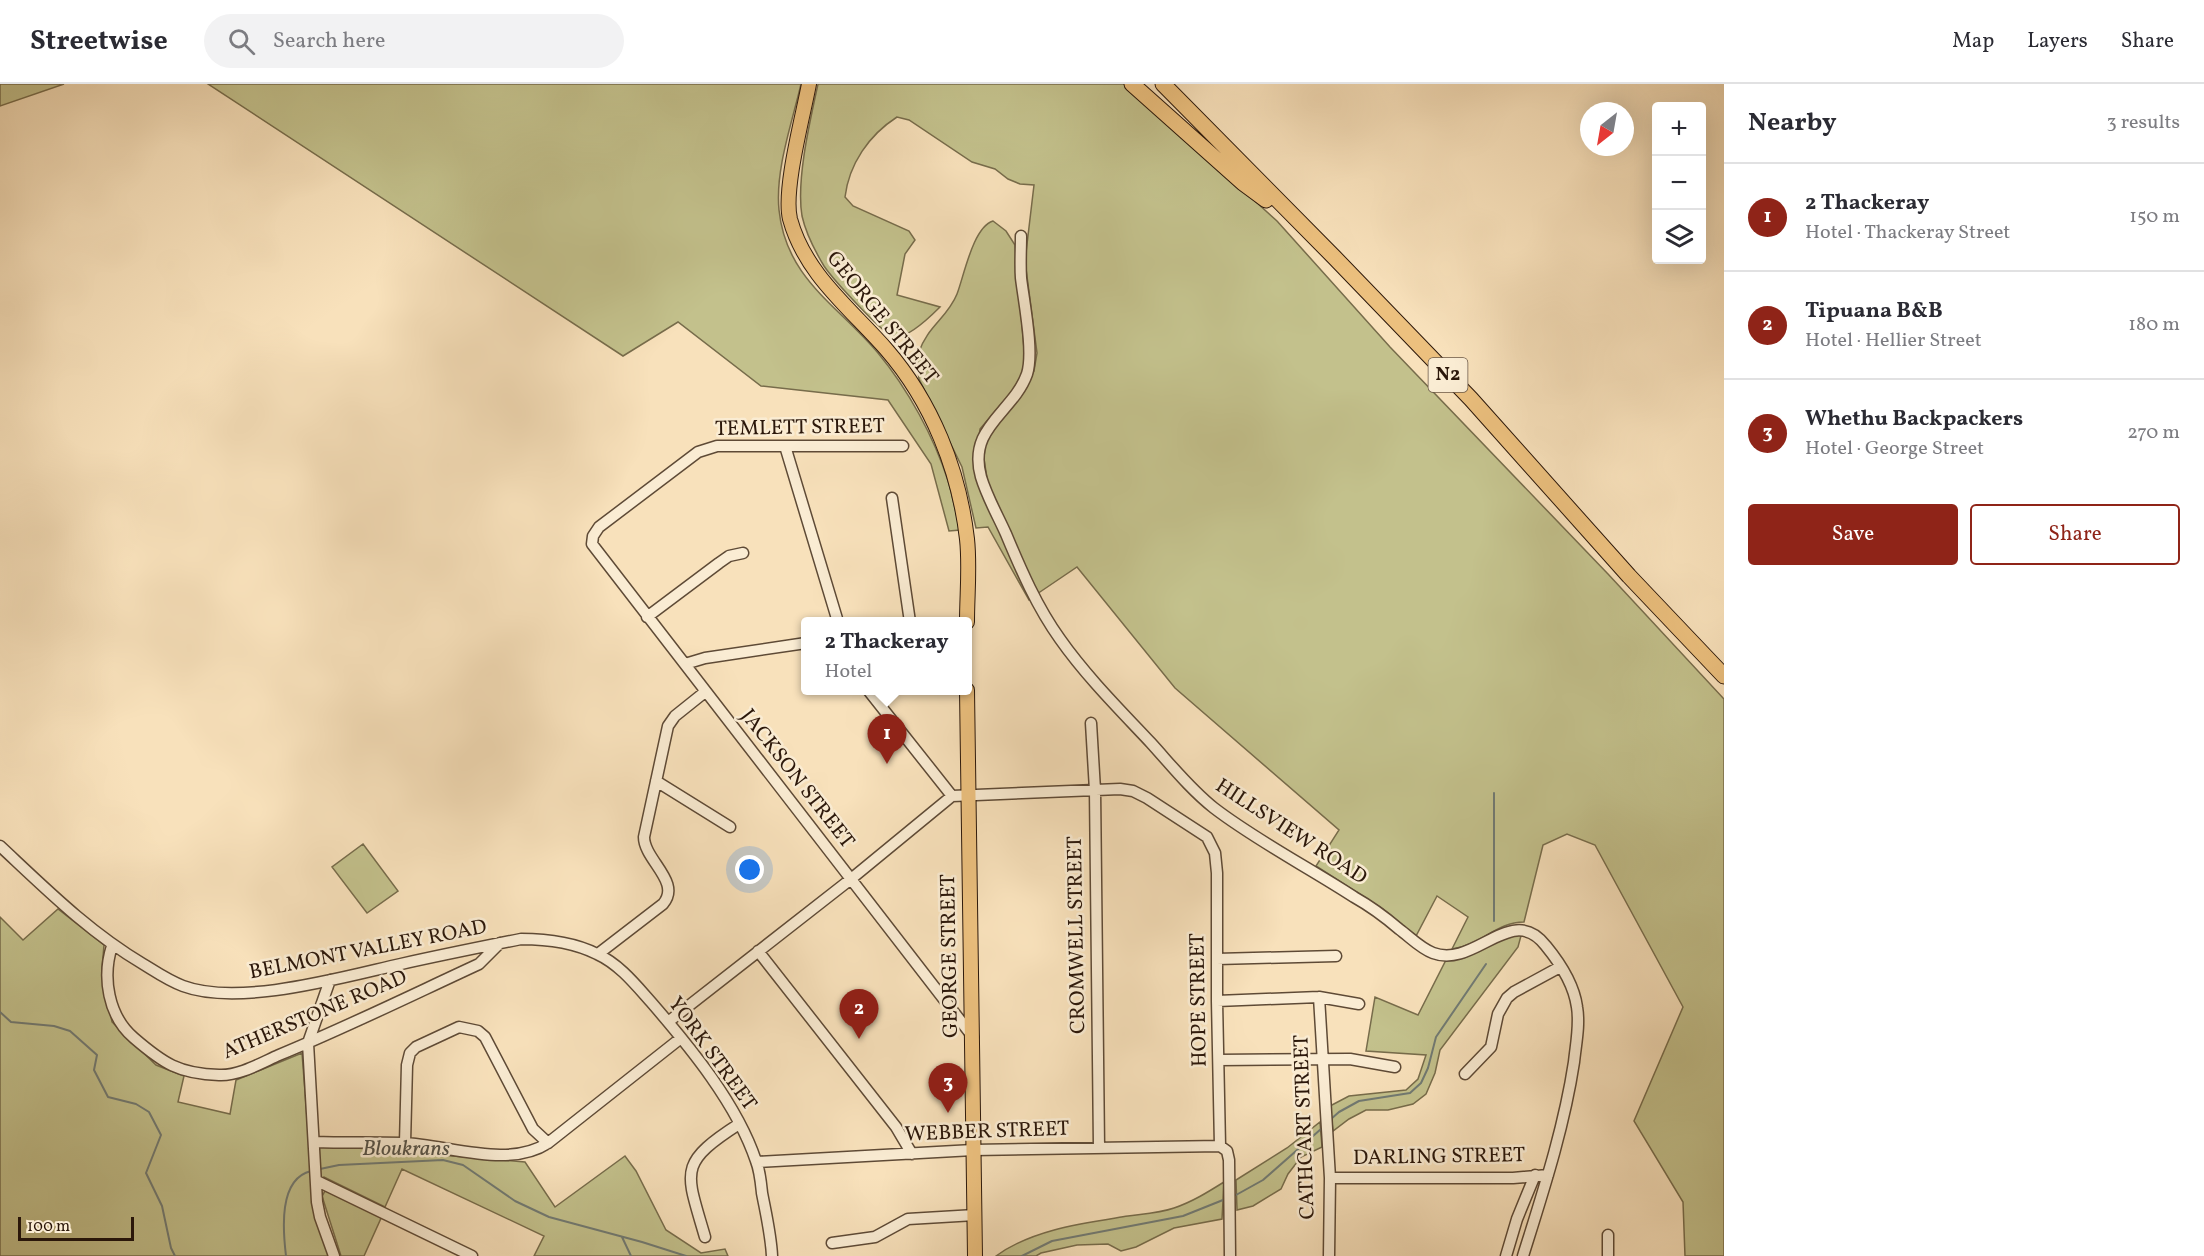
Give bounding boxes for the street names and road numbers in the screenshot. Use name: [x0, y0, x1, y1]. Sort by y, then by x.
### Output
street label: GEORGE STREET: [819, 245, 945, 391]
road number: N2: [1428, 358, 1468, 392]
street label: TEMLETT STREET: [715, 412, 885, 444]
street label: JACKSON STREET: [733, 703, 861, 855]
street label: HILLSVIEW ROAD: [1209, 772, 1373, 892]
street label: CROMWELL STREET: [1061, 836, 1093, 1034]
street label: GEORGE STREET: [934, 874, 966, 1038]
street label: BELMONT VALLEY ROAD: [247, 913, 489, 987]
street label: HOPE STREET: [1183, 933, 1215, 1067]
street label: ATHERSTONE ROAD: [218, 963, 412, 1067]
street label: YORK STREET: [661, 991, 763, 1117]
street label: CATHCART STREET: [1287, 1034, 1323, 1220]
street label: WEBBER STREET: [904, 1115, 1070, 1149]
street label: DARLING STREET: [1353, 1141, 1525, 1173]

